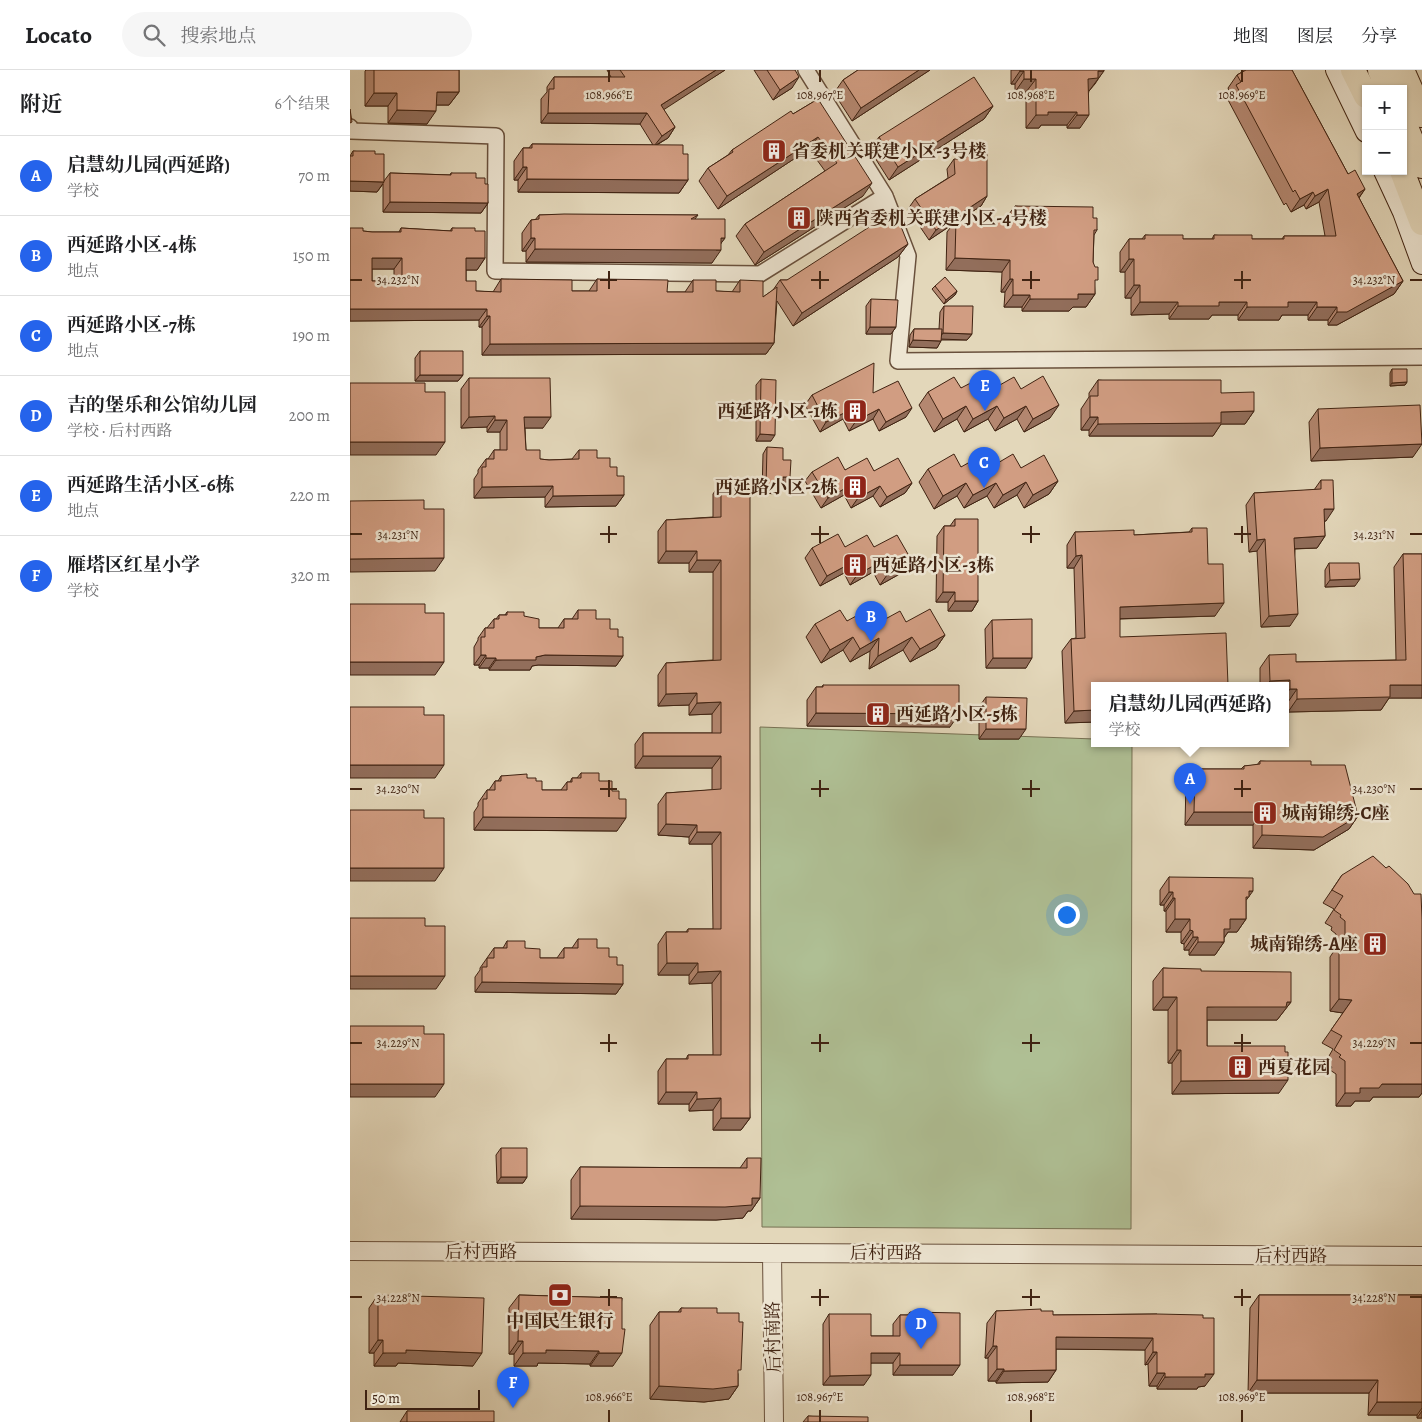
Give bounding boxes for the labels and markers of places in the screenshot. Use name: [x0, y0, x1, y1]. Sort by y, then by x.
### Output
building icon: 省委机关联建小区-3号楼: [761, 138, 787, 164]
place label: 省委机关联建小区-3号楼: [792, 139, 986, 163]
building icon: 陕西省委机关联建小区-4号楼: [786, 205, 812, 231]
place label: 陕西省委机关联建小区-4号楼: [816, 206, 1047, 230]
pin: E: [969, 370, 1001, 411]
building icon: 西延路小区-1栋: [842, 398, 868, 424]
place label: 西延路小区-1栋: [717, 399, 838, 423]
pin: C: [968, 447, 1000, 488]
building icon: 西延路小区-2栋: [842, 474, 868, 500]
place label: 西延路小区-2栋: [715, 475, 838, 499]
building icon: 西延路小区-3栋: [842, 552, 868, 578]
place label: 西延路小区-3栋: [872, 553, 994, 577]
pin: B: [855, 601, 887, 642]
building icon: 西延路小区-5栋: [865, 701, 891, 727]
place label: 西延路小区-5栋: [896, 702, 1018, 726]
pin: A: [1174, 763, 1206, 804]
building icon: 城南锦绣-C座: [1252, 800, 1278, 826]
place label: 城南锦绣-C座: [1282, 801, 1389, 825]
building icon: 城南锦绣-A座: [1362, 931, 1388, 957]
place label: 城南锦绣-A座: [1250, 932, 1358, 956]
building icon: 西夏花园: [1227, 1054, 1253, 1080]
place label: 西夏花园: [1258, 1055, 1330, 1079]
bank icon: 中国民生银行: [547, 1282, 573, 1308]
pin: D: [905, 1308, 937, 1349]
place label: 中国民生银行: [506, 1309, 614, 1333]
pin: F: [497, 1367, 529, 1408]

